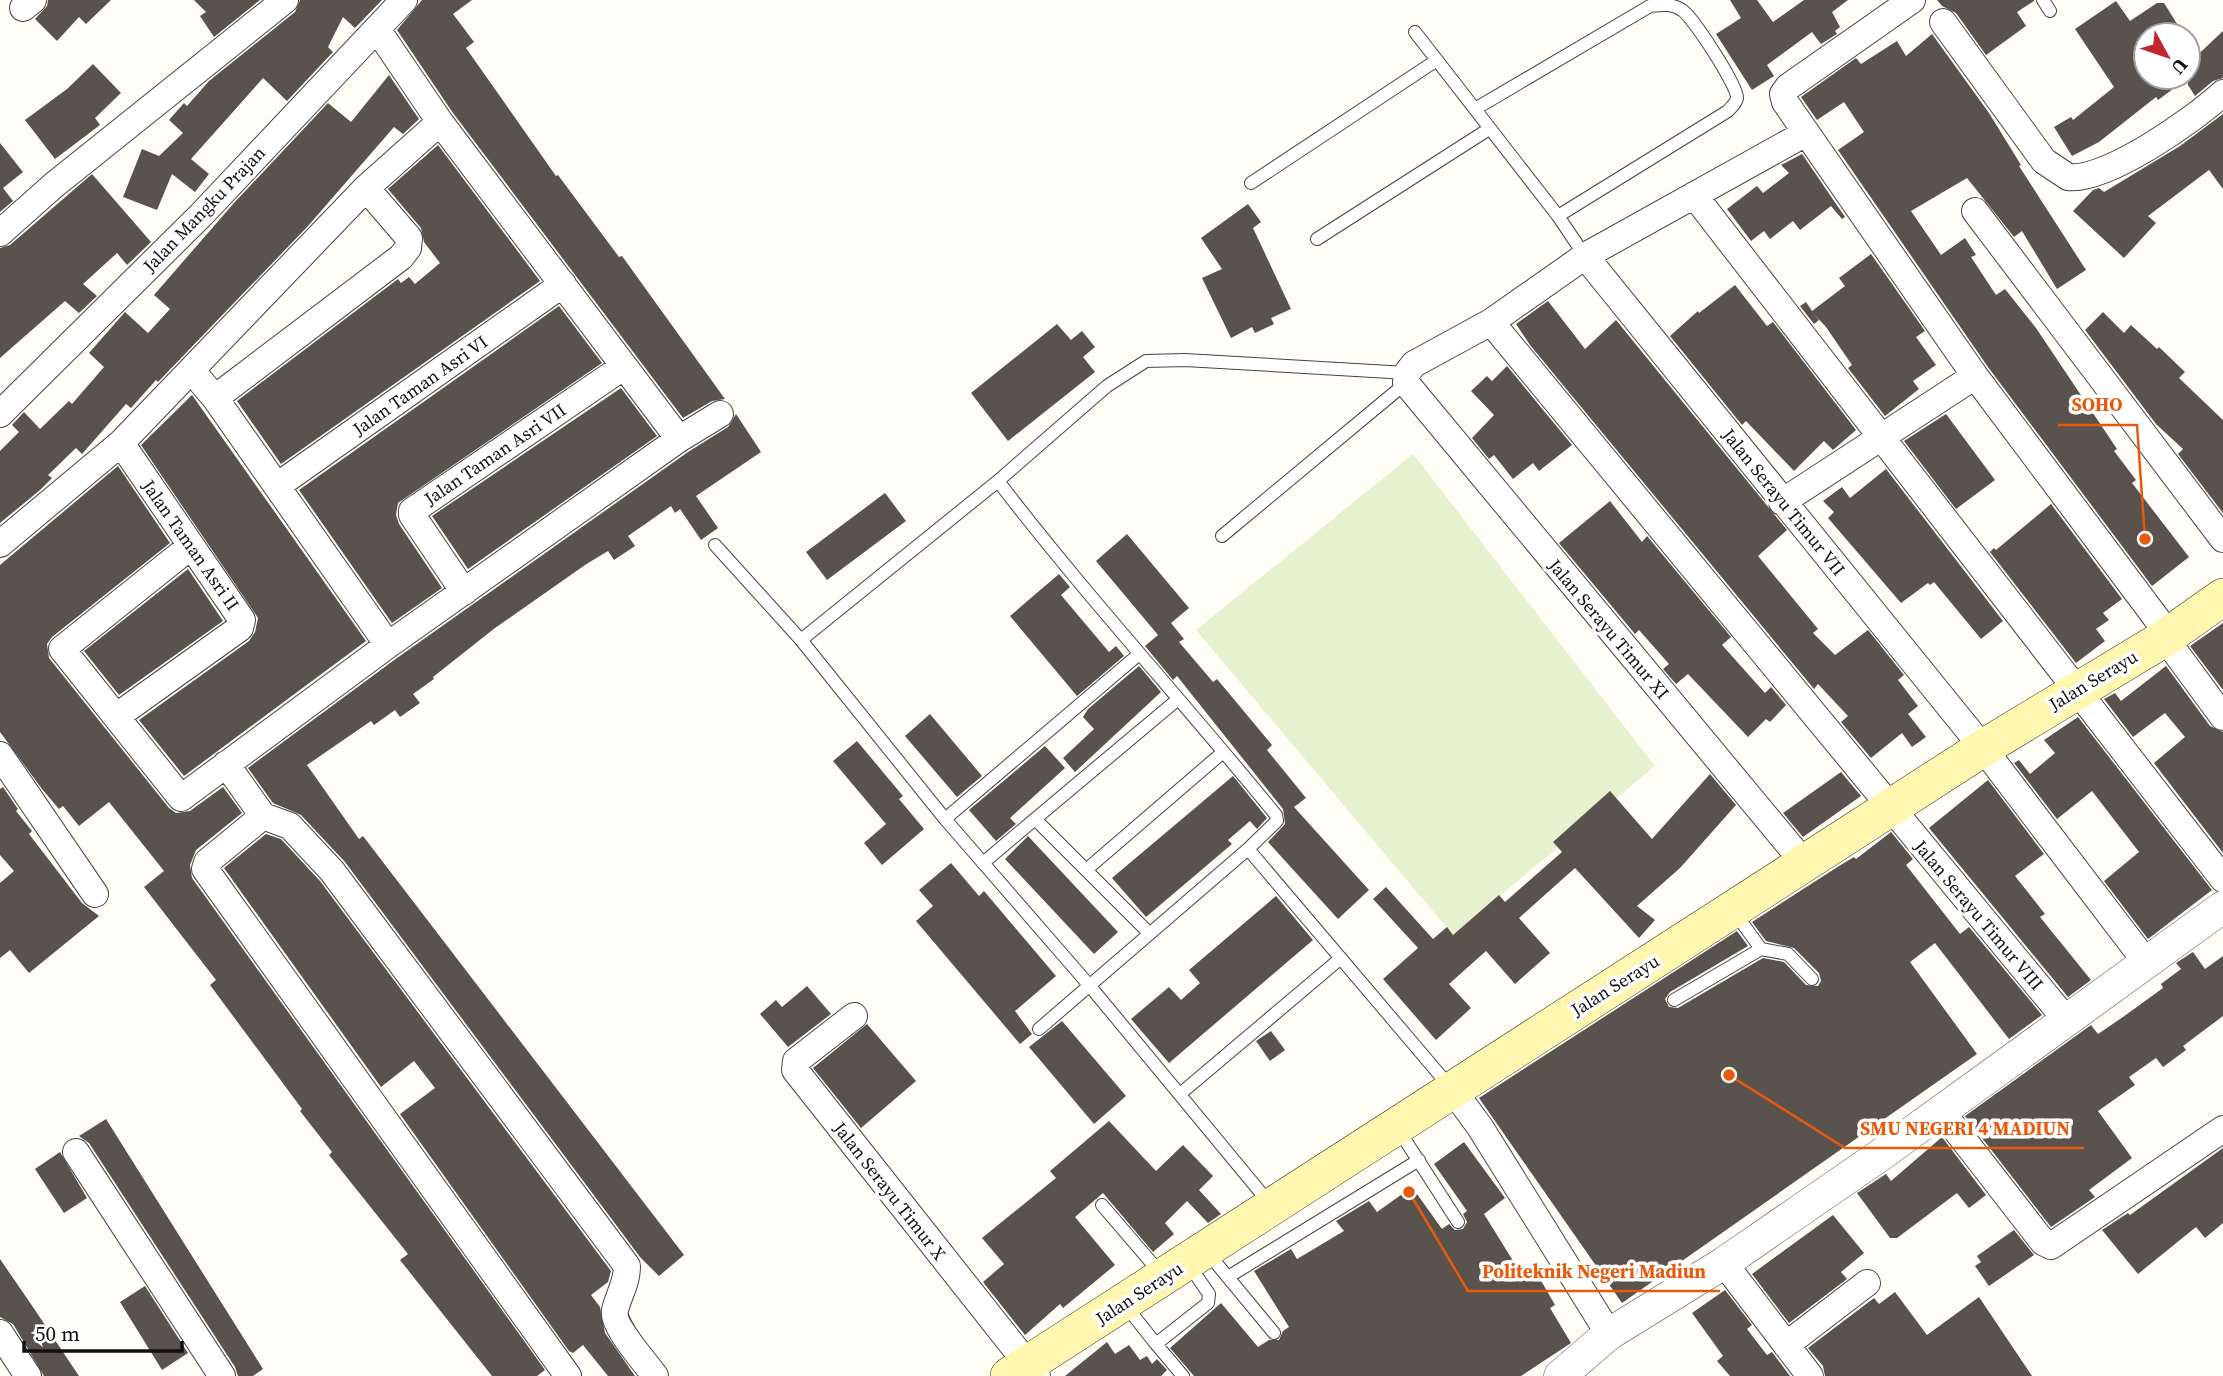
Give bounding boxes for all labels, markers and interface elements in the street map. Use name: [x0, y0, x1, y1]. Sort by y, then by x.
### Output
north arrow: [2132, 21, 2202, 91]
text: U: [2166, 53, 2194, 81]
street label: Jalan Mangku Prajan: [137, 140, 271, 278]
street label: Jalan Taman Asri VI: [347, 329, 492, 441]
callout: SOHO: [2058, 385, 2137, 425]
text: SOHO: [2072, 391, 2122, 417]
street label: Jalan Taman Asri VII: [418, 397, 571, 511]
street label: Jalan Serayu Timur VII: [1716, 422, 1851, 581]
street label: Jalan Taman Asri II: [136, 474, 245, 615]
street label: Jalan Serayu Timur XI: [1542, 553, 1675, 705]
street label: Jalan Serayu: [2043, 644, 2142, 717]
street label: Jalan Serayu Timur VIII: [1908, 834, 2049, 996]
street label: Jalan Serayu: [1565, 948, 1664, 1022]
callout: SMU NEGERI 4 MADIUN: [1845, 1108, 2084, 1148]
text: SMU NEGERI 4 MADIUN: [1860, 1115, 2070, 1141]
street label: Jalan Serayu Timur X: [827, 1116, 952, 1266]
callout: Politeknik Negeri Madiun: [1468, 1251, 1720, 1291]
street label: Jalan Serayu: [1090, 1255, 1187, 1331]
text: Politeknik Negeri Madiun: [1482, 1258, 1706, 1284]
scale bar: [24, 1310, 182, 1354]
text: 50 m: [35, 1319, 80, 1348]

